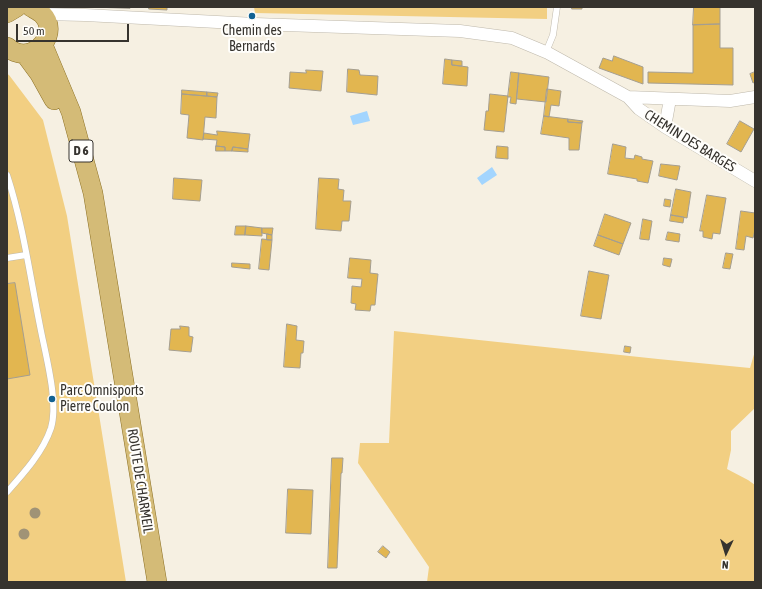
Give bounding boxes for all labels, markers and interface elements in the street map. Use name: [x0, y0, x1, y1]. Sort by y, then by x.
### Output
marker: Chemin des Bernards: [247, 11, 257, 21]
scale bar: [18, 16, 131, 42]
place label: Chemin des Bernards: [222, 23, 282, 56]
text: 50 m: [23, 24, 45, 38]
street label: CHEMIN DES BARGES: [641, 106, 739, 176]
road number: D 6: [69, 140, 93, 162]
place label: Parc Omnisports Pierre Coulon: [60, 383, 144, 416]
marker: Parc Omnisports Pierre Coulon: [47, 394, 57, 404]
street label: ROUTE DE CHARMEIL: [123, 428, 157, 534]
north arrow: [706, 533, 746, 573]
text: N: [722, 559, 729, 571]

